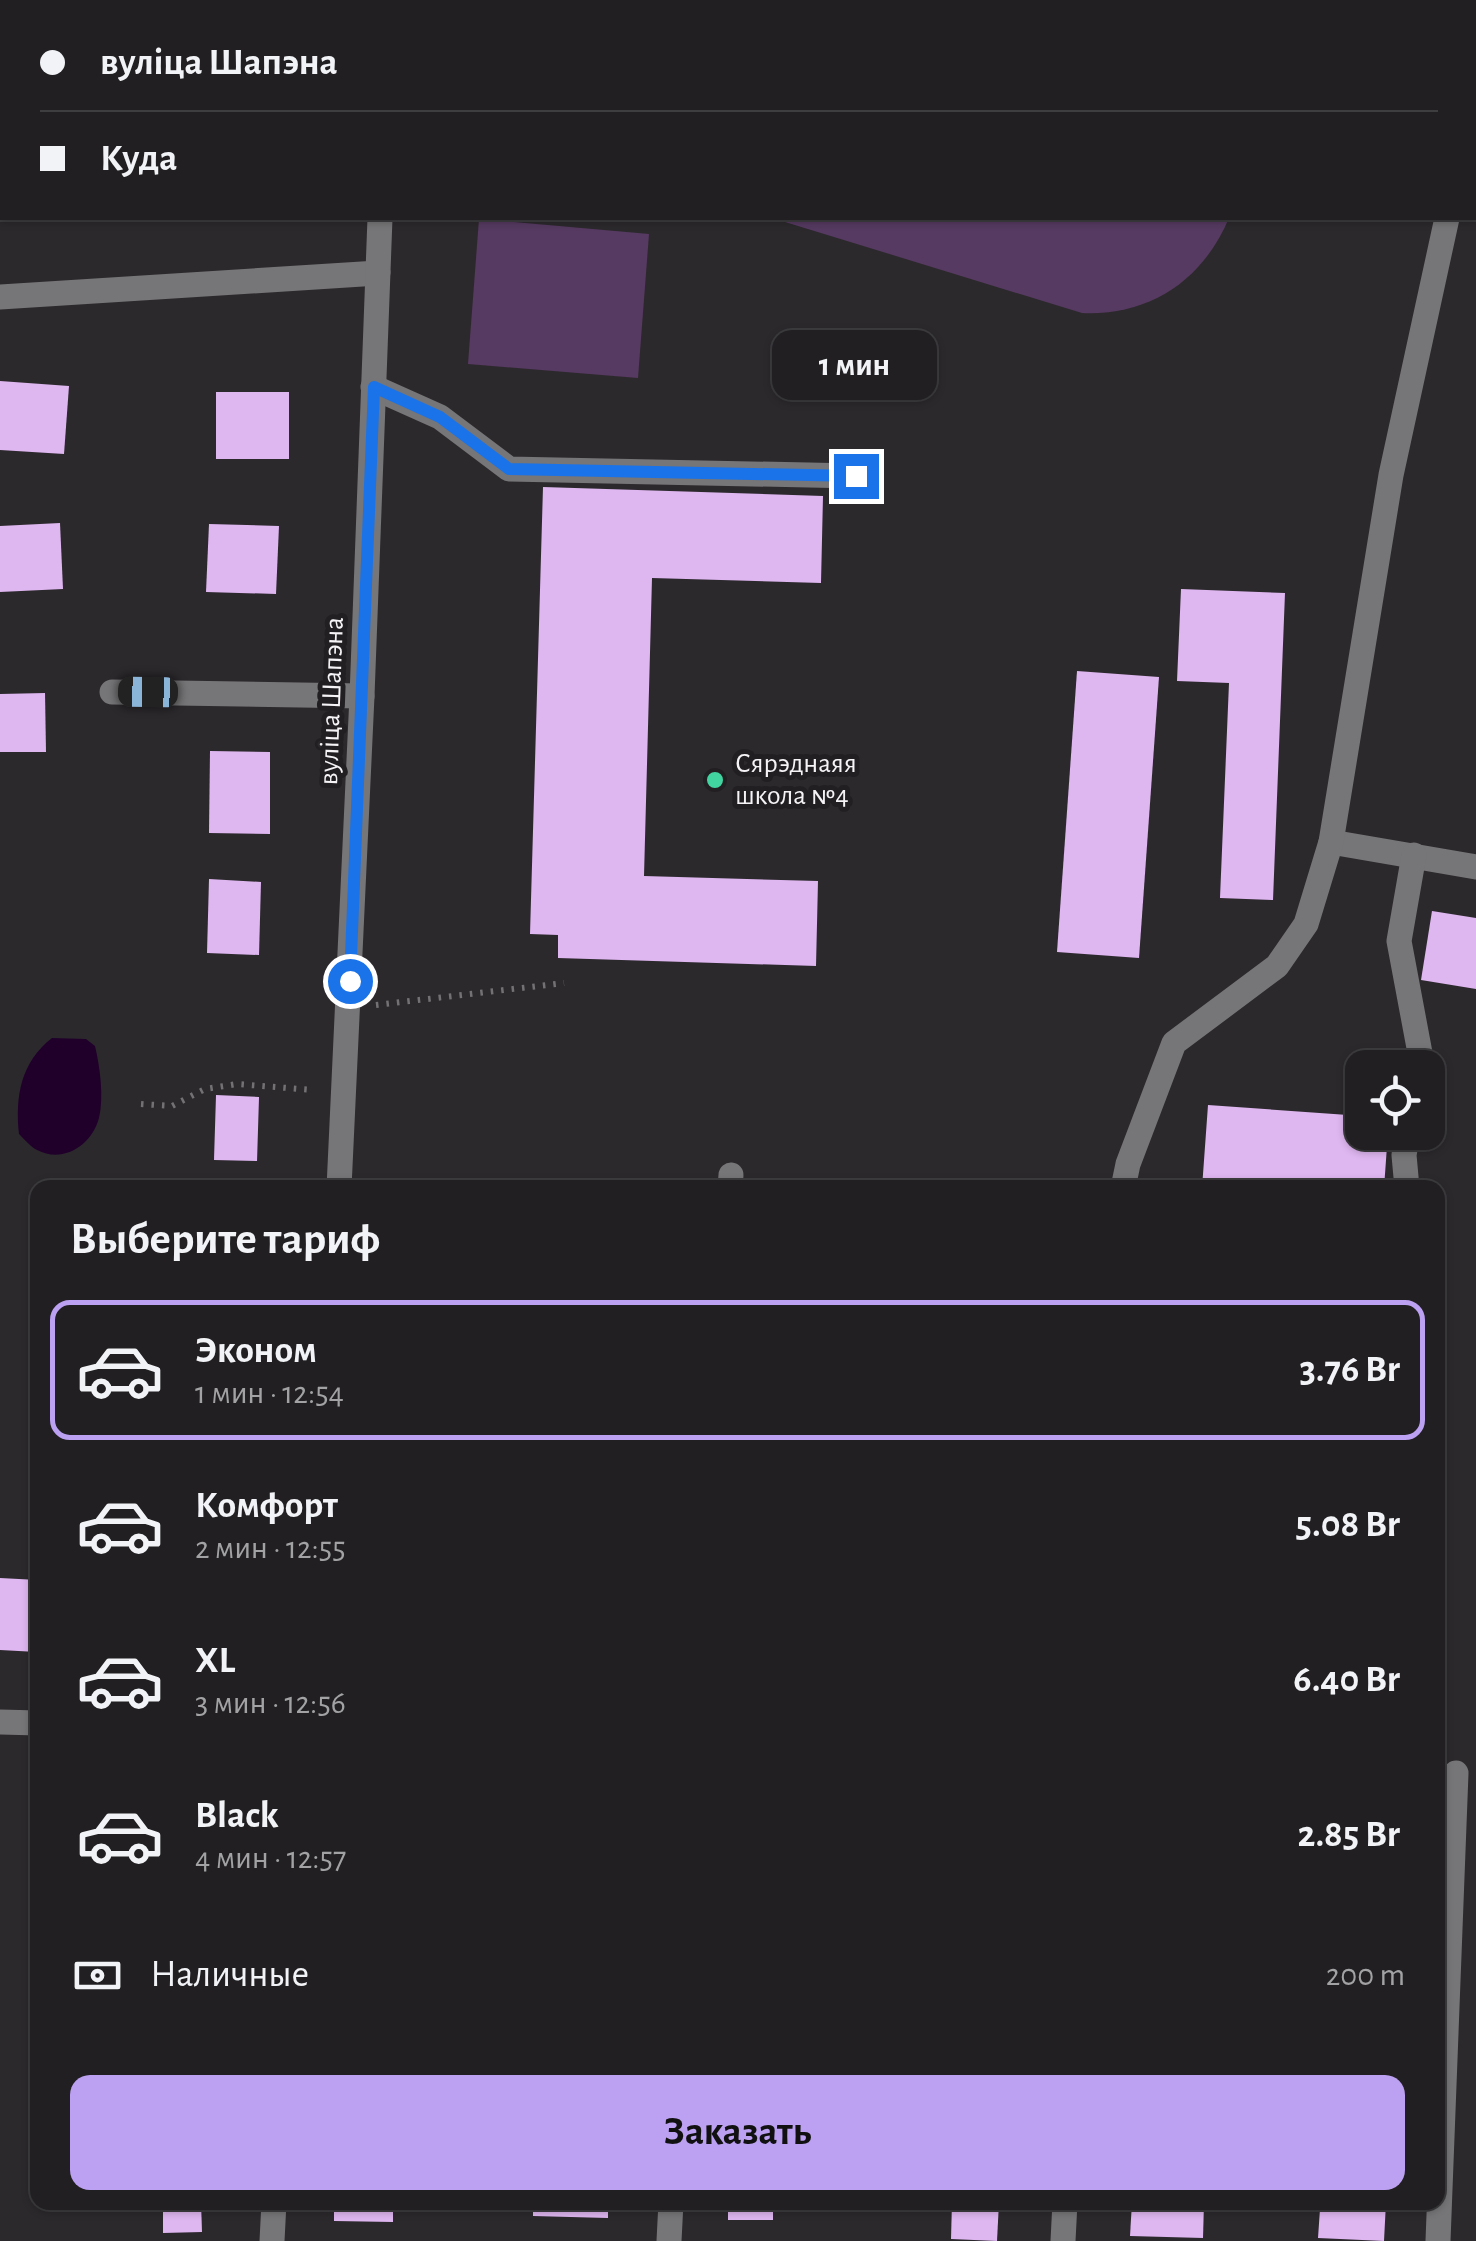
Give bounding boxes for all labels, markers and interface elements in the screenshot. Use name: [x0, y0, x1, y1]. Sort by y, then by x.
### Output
text: вуліца Шапэна: [100, 44, 338, 82]
text: Куда: [100, 140, 177, 178]
callout: 1 мин: [774, 331, 938, 401]
text: 1 мин: [819, 349, 890, 381]
route end: [834, 454, 879, 499]
street label: вуліца Шапэна: [315, 616, 349, 786]
car: [118, 676, 178, 708]
place label: Сярэднаяя школа №4: [735, 750, 857, 810]
marker: Сярэднаяя школа №4: [704, 769, 726, 791]
route start: [328, 959, 373, 1004]
map controls: [1345, 1050, 1445, 1150]
button: locate: [1345, 1050, 1445, 1150]
text: Выберите тариф: [70, 1217, 380, 1262]
icon: car: [75, 1325, 165, 1415]
text: Эконом: [195, 1332, 317, 1370]
text: 3.76 Br: [1299, 1351, 1400, 1389]
text: 1 мин · 12:54: [195, 1377, 344, 1409]
icon: car: [75, 1480, 165, 1570]
text: Комфорт: [195, 1487, 338, 1525]
text: 5.08 Br: [1296, 1506, 1400, 1544]
text: 2 мин · 12:55: [195, 1532, 346, 1564]
icon: car: [75, 1635, 165, 1725]
text: XL: [195, 1642, 235, 1680]
text: 6.40 Br: [1293, 1661, 1400, 1699]
text: 3 мин · 12:56: [195, 1687, 346, 1719]
icon: car: [75, 1790, 165, 1880]
text: Black: [195, 1797, 279, 1835]
text: 2.85 Br: [1298, 1816, 1400, 1854]
text: 4 мин · 12:57: [195, 1842, 346, 1874]
icon: cash: [70, 1948, 125, 2003]
text: Наличные: [150, 1956, 309, 1994]
text: 200 m: [1326, 1959, 1405, 1991]
button: Заказать: [70, 2075, 1405, 2190]

